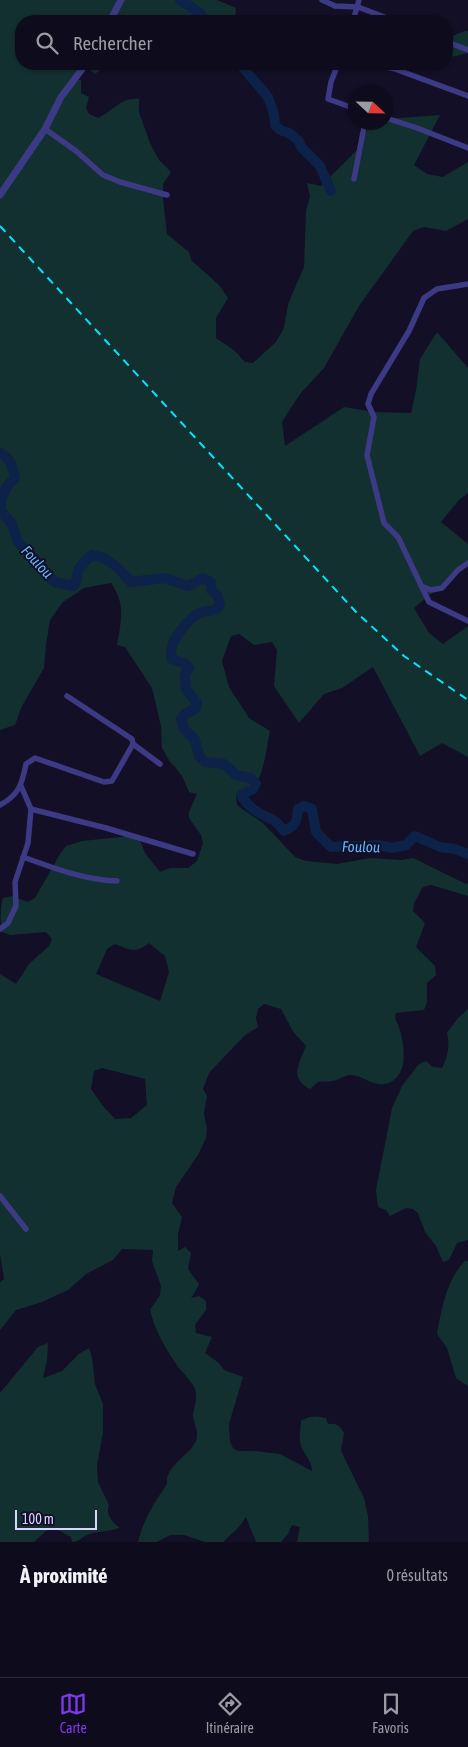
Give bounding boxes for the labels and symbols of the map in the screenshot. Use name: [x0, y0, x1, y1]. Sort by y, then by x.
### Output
north arrow: [348, 85, 393, 130]
water label: Foulou: [18, 542, 57, 581]
water label: Foulou: [342, 838, 380, 855]
scale bar: [15, 1507, 98, 1530]

